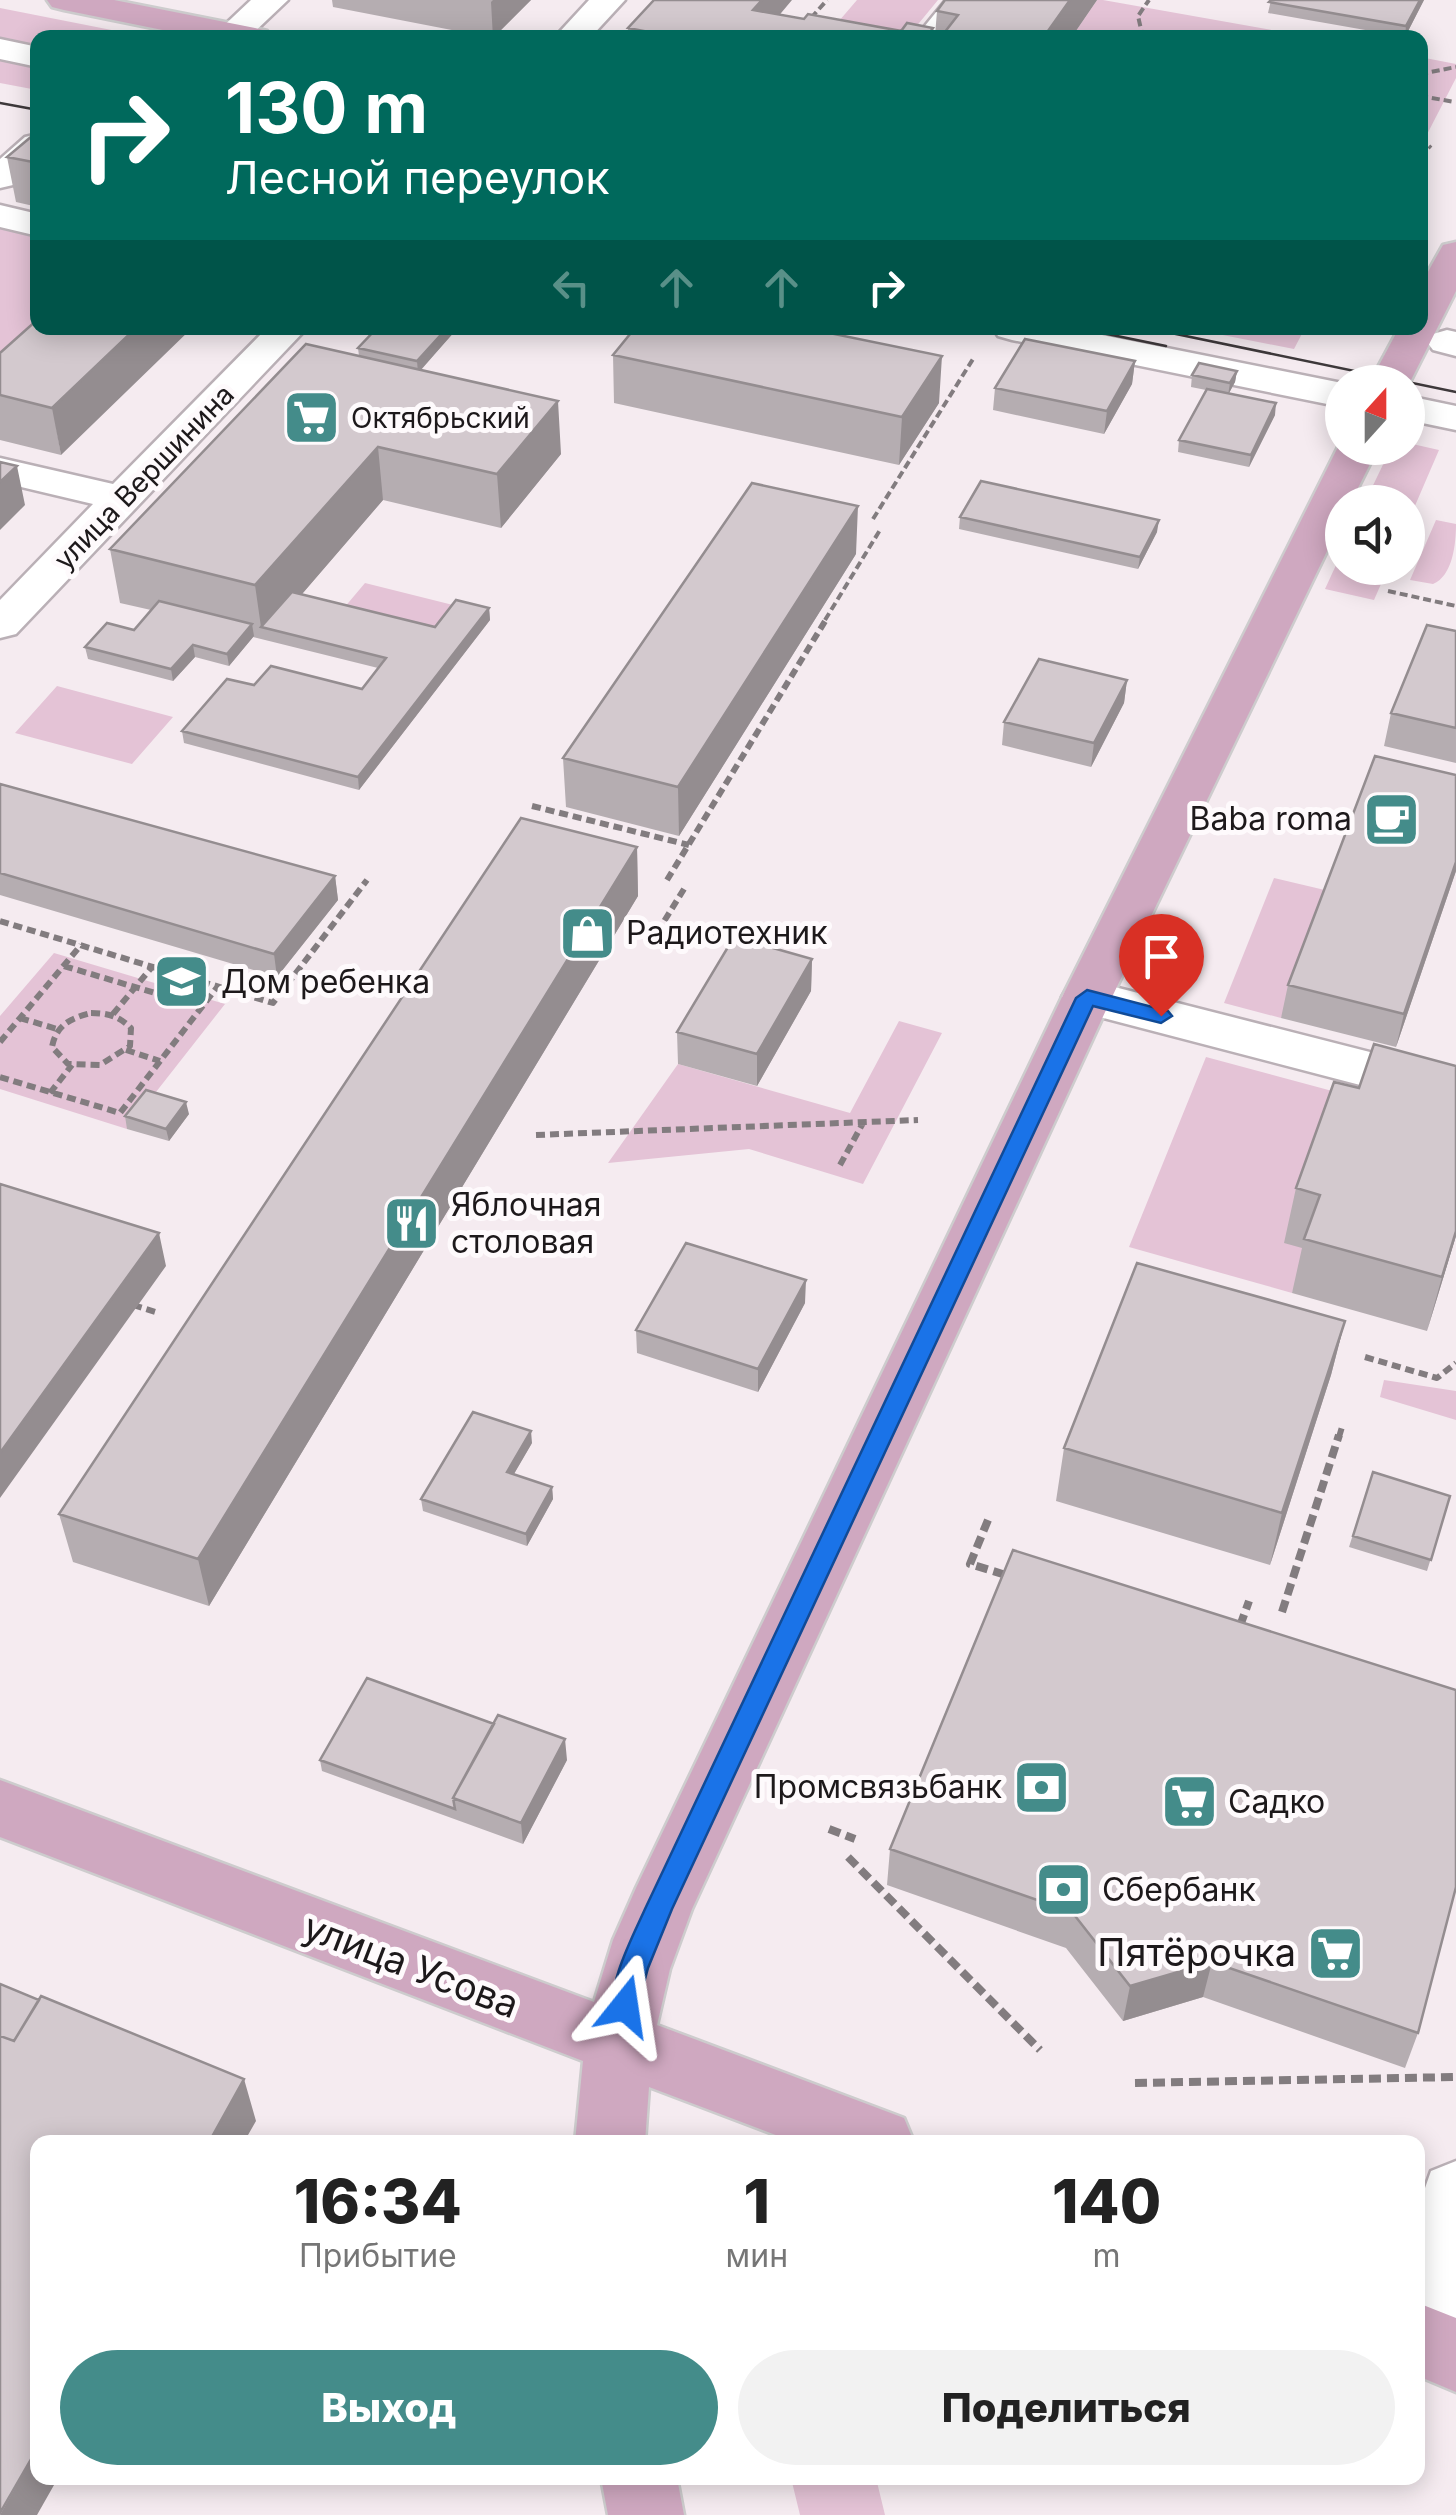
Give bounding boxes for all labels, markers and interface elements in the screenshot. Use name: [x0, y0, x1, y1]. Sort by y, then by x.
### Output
text: 130 m: [225, 65, 428, 150]
icon: right: [60, 70, 190, 200]
text: Лесной переулок: [225, 150, 610, 205]
icon: left: [544, 260, 599, 315]
icon: ahead: [649, 260, 704, 315]
icon: ahead: [754, 260, 809, 315]
icon: right: [859, 260, 914, 315]
north arrow: [1325, 365, 1425, 465]
map controls: [1325, 365, 1425, 585]
street label: улица Вершинина: [47, 377, 241, 577]
supermarket icon: Октябрьский: [282, 388, 342, 448]
place label: Октябрьский: [351, 401, 530, 435]
button: sound: [1325, 485, 1425, 585]
cafe icon: Baba roma: [1361, 789, 1421, 849]
place label: Baba roma: [1190, 799, 1352, 838]
shop icon: Радиотехник: [557, 903, 617, 963]
place label: Радиотехник: [626, 913, 828, 952]
pin: [1119, 914, 1204, 1017]
icon: arrive: [1134, 929, 1189, 984]
school or university icon: Дом ребенка: [152, 952, 212, 1012]
place label: Дом ребенка: [221, 962, 430, 1001]
place label: Яблочная столовая: [451, 1185, 602, 1261]
restaurant icon: Яблочная столовая: [382, 1193, 442, 1253]
bank icon: Промсвязьбанк: [1011, 1757, 1071, 1817]
place label: Промсвязьбанк: [754, 1767, 1002, 1806]
supermarket icon: Садко: [1159, 1772, 1219, 1832]
place label: Садко: [1228, 1782, 1325, 1821]
bank icon: Сбербанк: [1033, 1860, 1093, 1920]
place label: Сбербанк: [1102, 1870, 1256, 1909]
street label: улица Усова: [297, 1903, 526, 2027]
supermarket icon: Пятёрочка: [1305, 1923, 1365, 1983]
place label: Пятёрочка: [1097, 1929, 1296, 1975]
position arrow: [573, 1954, 677, 2058]
text: 16:34: [294, 2165, 462, 2237]
text: 1: [744, 2165, 770, 2237]
text: 140: [1052, 2165, 1161, 2237]
text: Прибытие: [299, 2236, 457, 2275]
text: мин: [726, 2236, 788, 2275]
text: m: [1093, 2236, 1121, 2275]
button: Выход: [60, 2350, 718, 2465]
button: Поделиться: [738, 2350, 1395, 2465]

